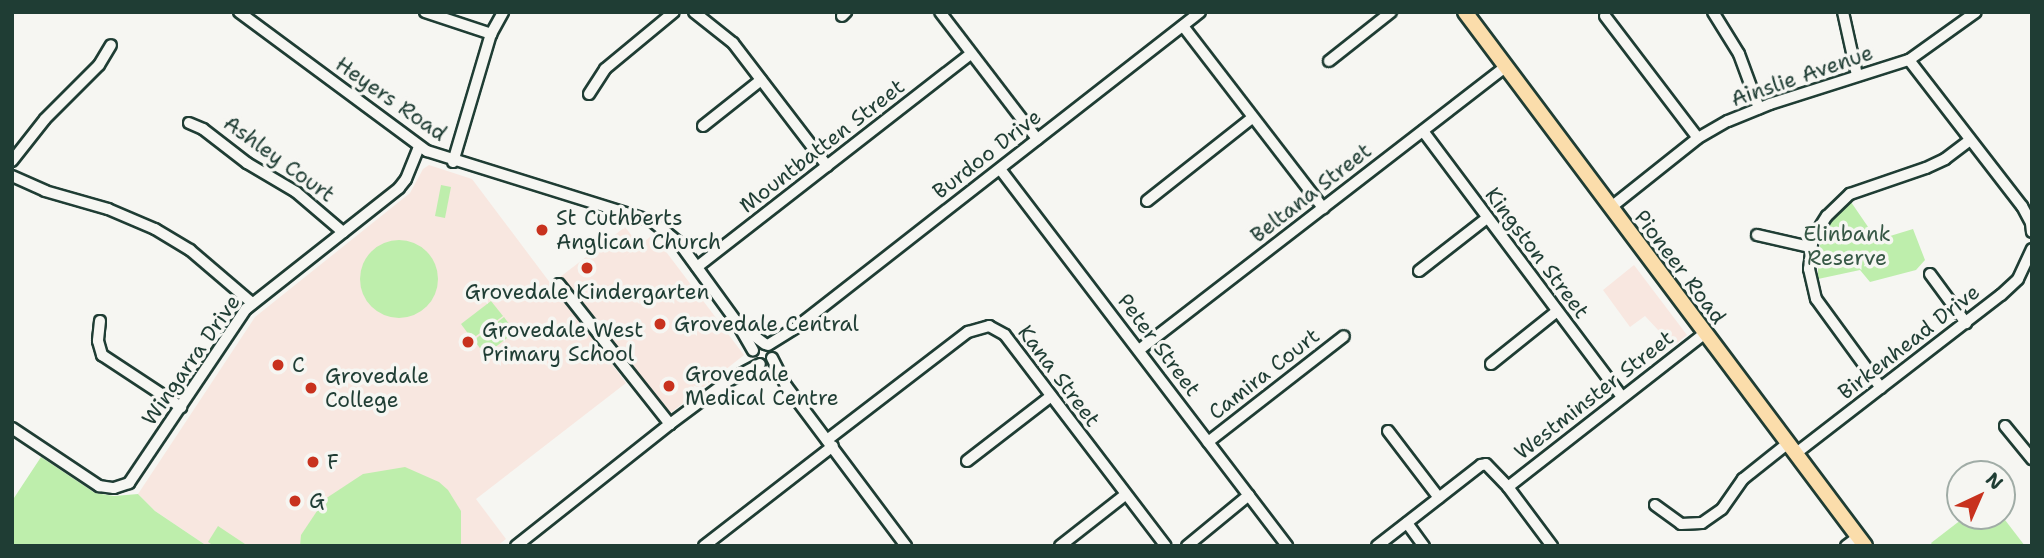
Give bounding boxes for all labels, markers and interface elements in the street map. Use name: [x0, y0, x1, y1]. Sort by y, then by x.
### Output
street label: Ainslie Avenue: [1728, 40, 1876, 112]
street label: Heyers Road: [331, 52, 451, 146]
street label: Mountbatten Street: [735, 74, 909, 218]
street label: Burdoo Drive: [928, 104, 1046, 204]
street label: Ashley Court: [219, 110, 339, 208]
street label: Beltana Street: [1246, 138, 1376, 248]
street label: Kingston Street: [1480, 183, 1594, 323]
place label: St Cuthberts Anglican Church: [556, 205, 721, 255]
street label: Pioneer Road: [1629, 205, 1731, 329]
park label: Elinbank Reserve: [1803, 221, 1891, 271]
marker: St Cuthberts Anglican Church: [534, 222, 550, 238]
marker: Grovedale Kindergarten: [579, 260, 595, 276]
place label: Grovedale Kindergarten: [465, 279, 709, 305]
street label: Birkenhead Drive: [1833, 279, 1985, 405]
street label: Peter Street: [1112, 289, 1206, 401]
street label: Wingarra Drive: [137, 290, 245, 430]
place label: Grovedale Central: [674, 311, 859, 337]
marker: Grovedale Central: [652, 316, 668, 332]
place label: Grovedale West Primary School: [482, 317, 643, 367]
street label: Kana Street: [1013, 320, 1105, 432]
street label: Camira Court: [1204, 323, 1324, 425]
street label: Westminster Street: [1509, 325, 1679, 465]
marker: Grovedale West Primary School: [460, 334, 476, 350]
place label: C: [292, 352, 305, 378]
marker: C: [270, 357, 286, 373]
place label: Grovedale Medical Centre: [685, 361, 839, 411]
place label: Grovedale College: [325, 363, 429, 413]
marker: Grovedale Medical Centre: [659, 376, 679, 396]
marker: Grovedale College: [303, 380, 319, 396]
place label: F: [327, 449, 339, 475]
marker: F: [305, 454, 321, 470]
north arrow: [1946, 460, 2016, 530]
text: N: [1980, 467, 2009, 495]
place label: G: [309, 488, 325, 514]
marker: G: [287, 493, 303, 509]

